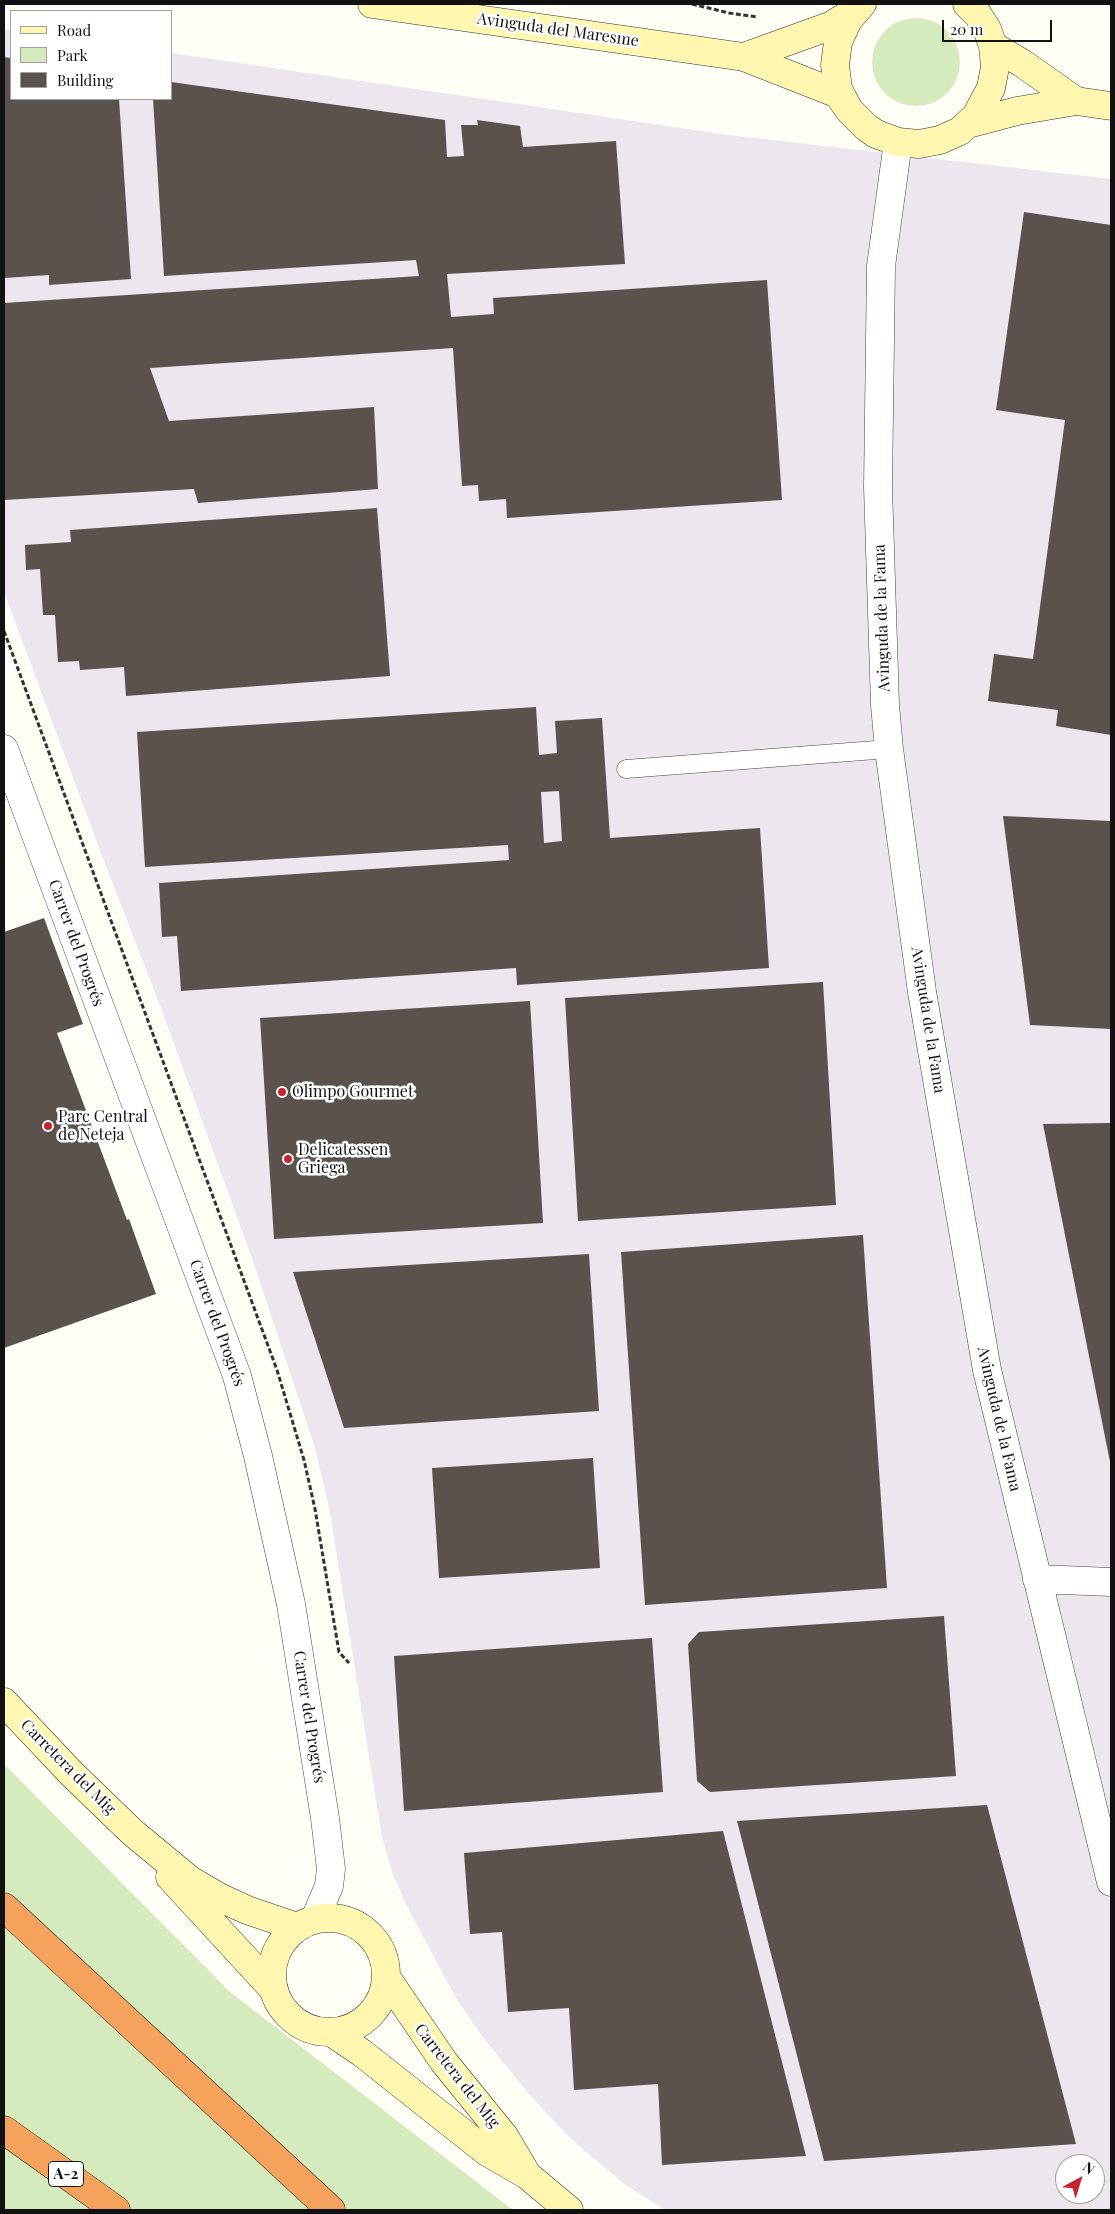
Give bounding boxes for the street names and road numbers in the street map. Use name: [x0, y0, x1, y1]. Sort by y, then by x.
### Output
street label: Avinguda del Maresme: [476, 9, 640, 51]
street label: Avinguda de la Fama: [870, 544, 894, 692]
street label: Carrer del Progrés: [44, 877, 108, 1009]
street label: Avinguda de la Fama: [907, 945, 949, 1095]
street label: Carrer del Progrés: [185, 1257, 249, 1389]
street label: Avinguda de la Fama: [973, 1345, 1025, 1493]
street label: Carrer del Progrés: [289, 1650, 329, 1784]
street label: Carretera del Mig: [16, 1715, 120, 1819]
street label: Carretera del Mig: [410, 2020, 504, 2132]
road number: A-2: [48, 2162, 84, 2186]

